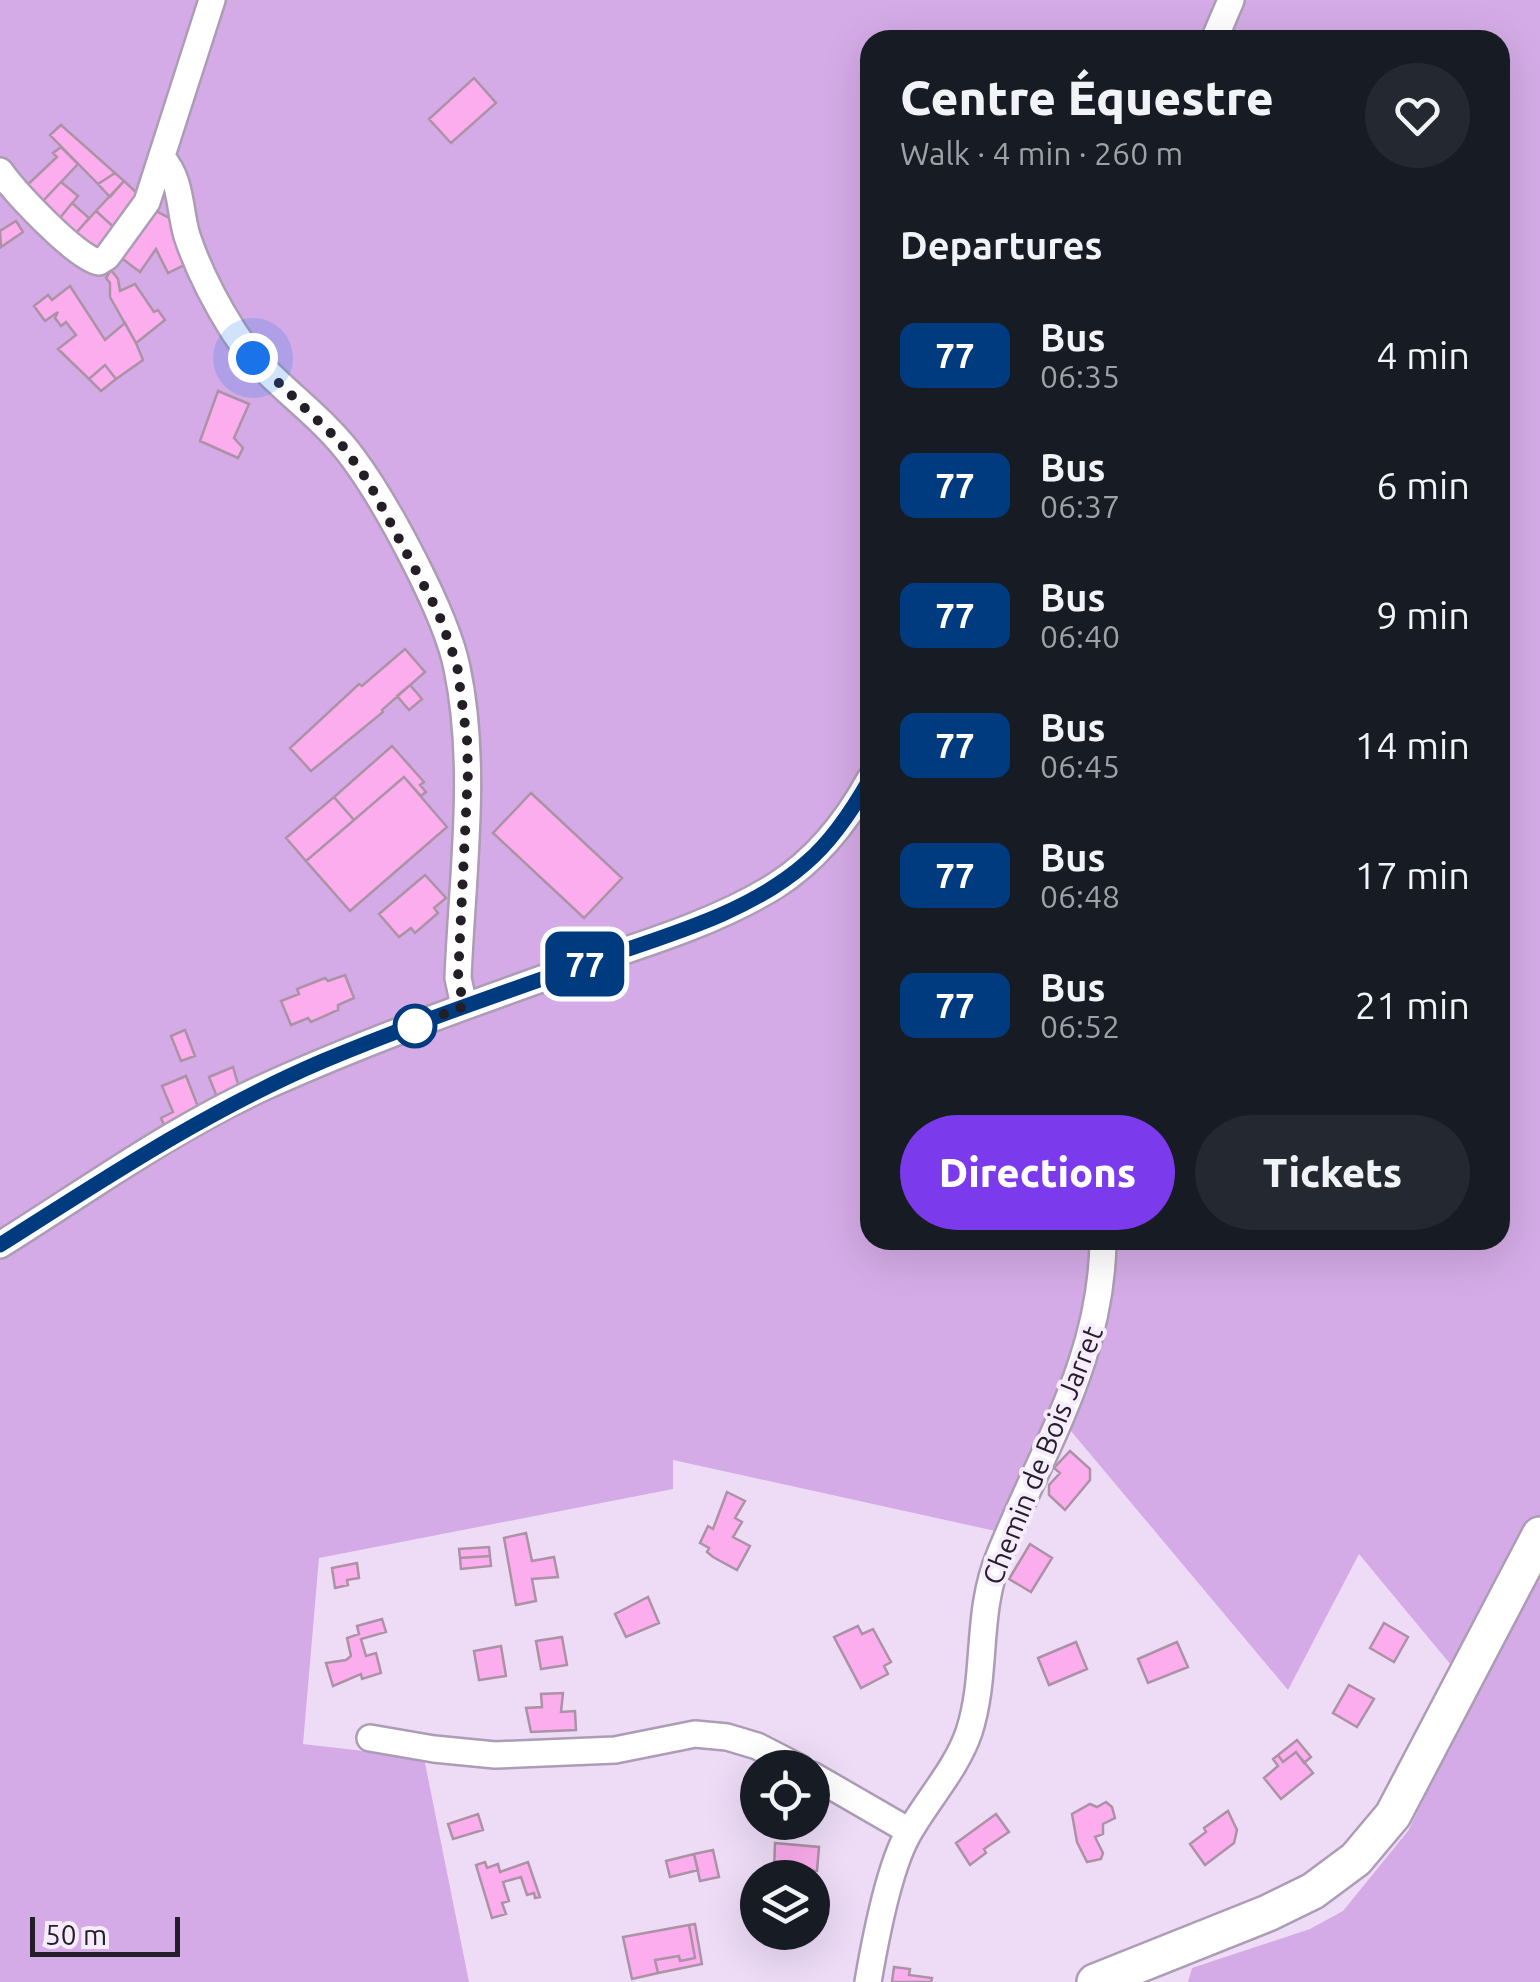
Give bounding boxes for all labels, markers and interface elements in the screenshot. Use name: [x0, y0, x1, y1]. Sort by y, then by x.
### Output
button: heart: [1365, 63, 1470, 168]
text: Centre Équestre: [900, 70, 1274, 124]
text: Walk · 4 min · 260 m: [900, 135, 1183, 171]
text: Departures: [900, 224, 1102, 266]
text: Bus: [1040, 316, 1105, 358]
your location: [228, 333, 278, 383]
text: 4 min: [1376, 334, 1470, 376]
text: 77: [935, 335, 975, 375]
text: 06:35: [1040, 358, 1120, 394]
text: Bus: [1040, 446, 1105, 488]
text: 6 min: [1376, 464, 1470, 506]
text: 77: [935, 465, 975, 505]
text: 06:37: [1040, 488, 1120, 524]
text: Bus: [1040, 576, 1105, 618]
text: 9 min: [1376, 594, 1470, 636]
text: 77: [935, 595, 975, 635]
text: 06:40: [1040, 618, 1120, 654]
text: Bus: [1040, 706, 1105, 748]
text: 14 min: [1355, 724, 1470, 766]
text: 77: [935, 725, 975, 765]
text: 06:45: [1040, 748, 1120, 784]
text: Bus: [1040, 836, 1105, 878]
text: 17 min: [1355, 854, 1470, 896]
text: 77: [935, 855, 975, 895]
text: 06:48: [1040, 878, 1120, 914]
line badge: 77: [540, 932, 630, 996]
text: 77: [565, 944, 605, 984]
text: Bus: [1040, 966, 1105, 1008]
text: 21 min: [1355, 984, 1470, 1026]
text: 77: [935, 985, 975, 1025]
unlabelled marker: [394, 1005, 436, 1047]
text: 06:52: [1040, 1008, 1120, 1044]
button: Directions: [900, 1115, 1175, 1230]
button: Tickets: [1195, 1115, 1470, 1230]
street label: Chemin de Bois Jarret: [976, 1321, 1108, 1589]
map controls: [740, 1750, 830, 1950]
button: locate: [740, 1750, 830, 1840]
button: layers: [740, 1860, 830, 1950]
scale bar: [30, 1912, 180, 1956]
text: 50 m: [45, 1919, 107, 1950]

